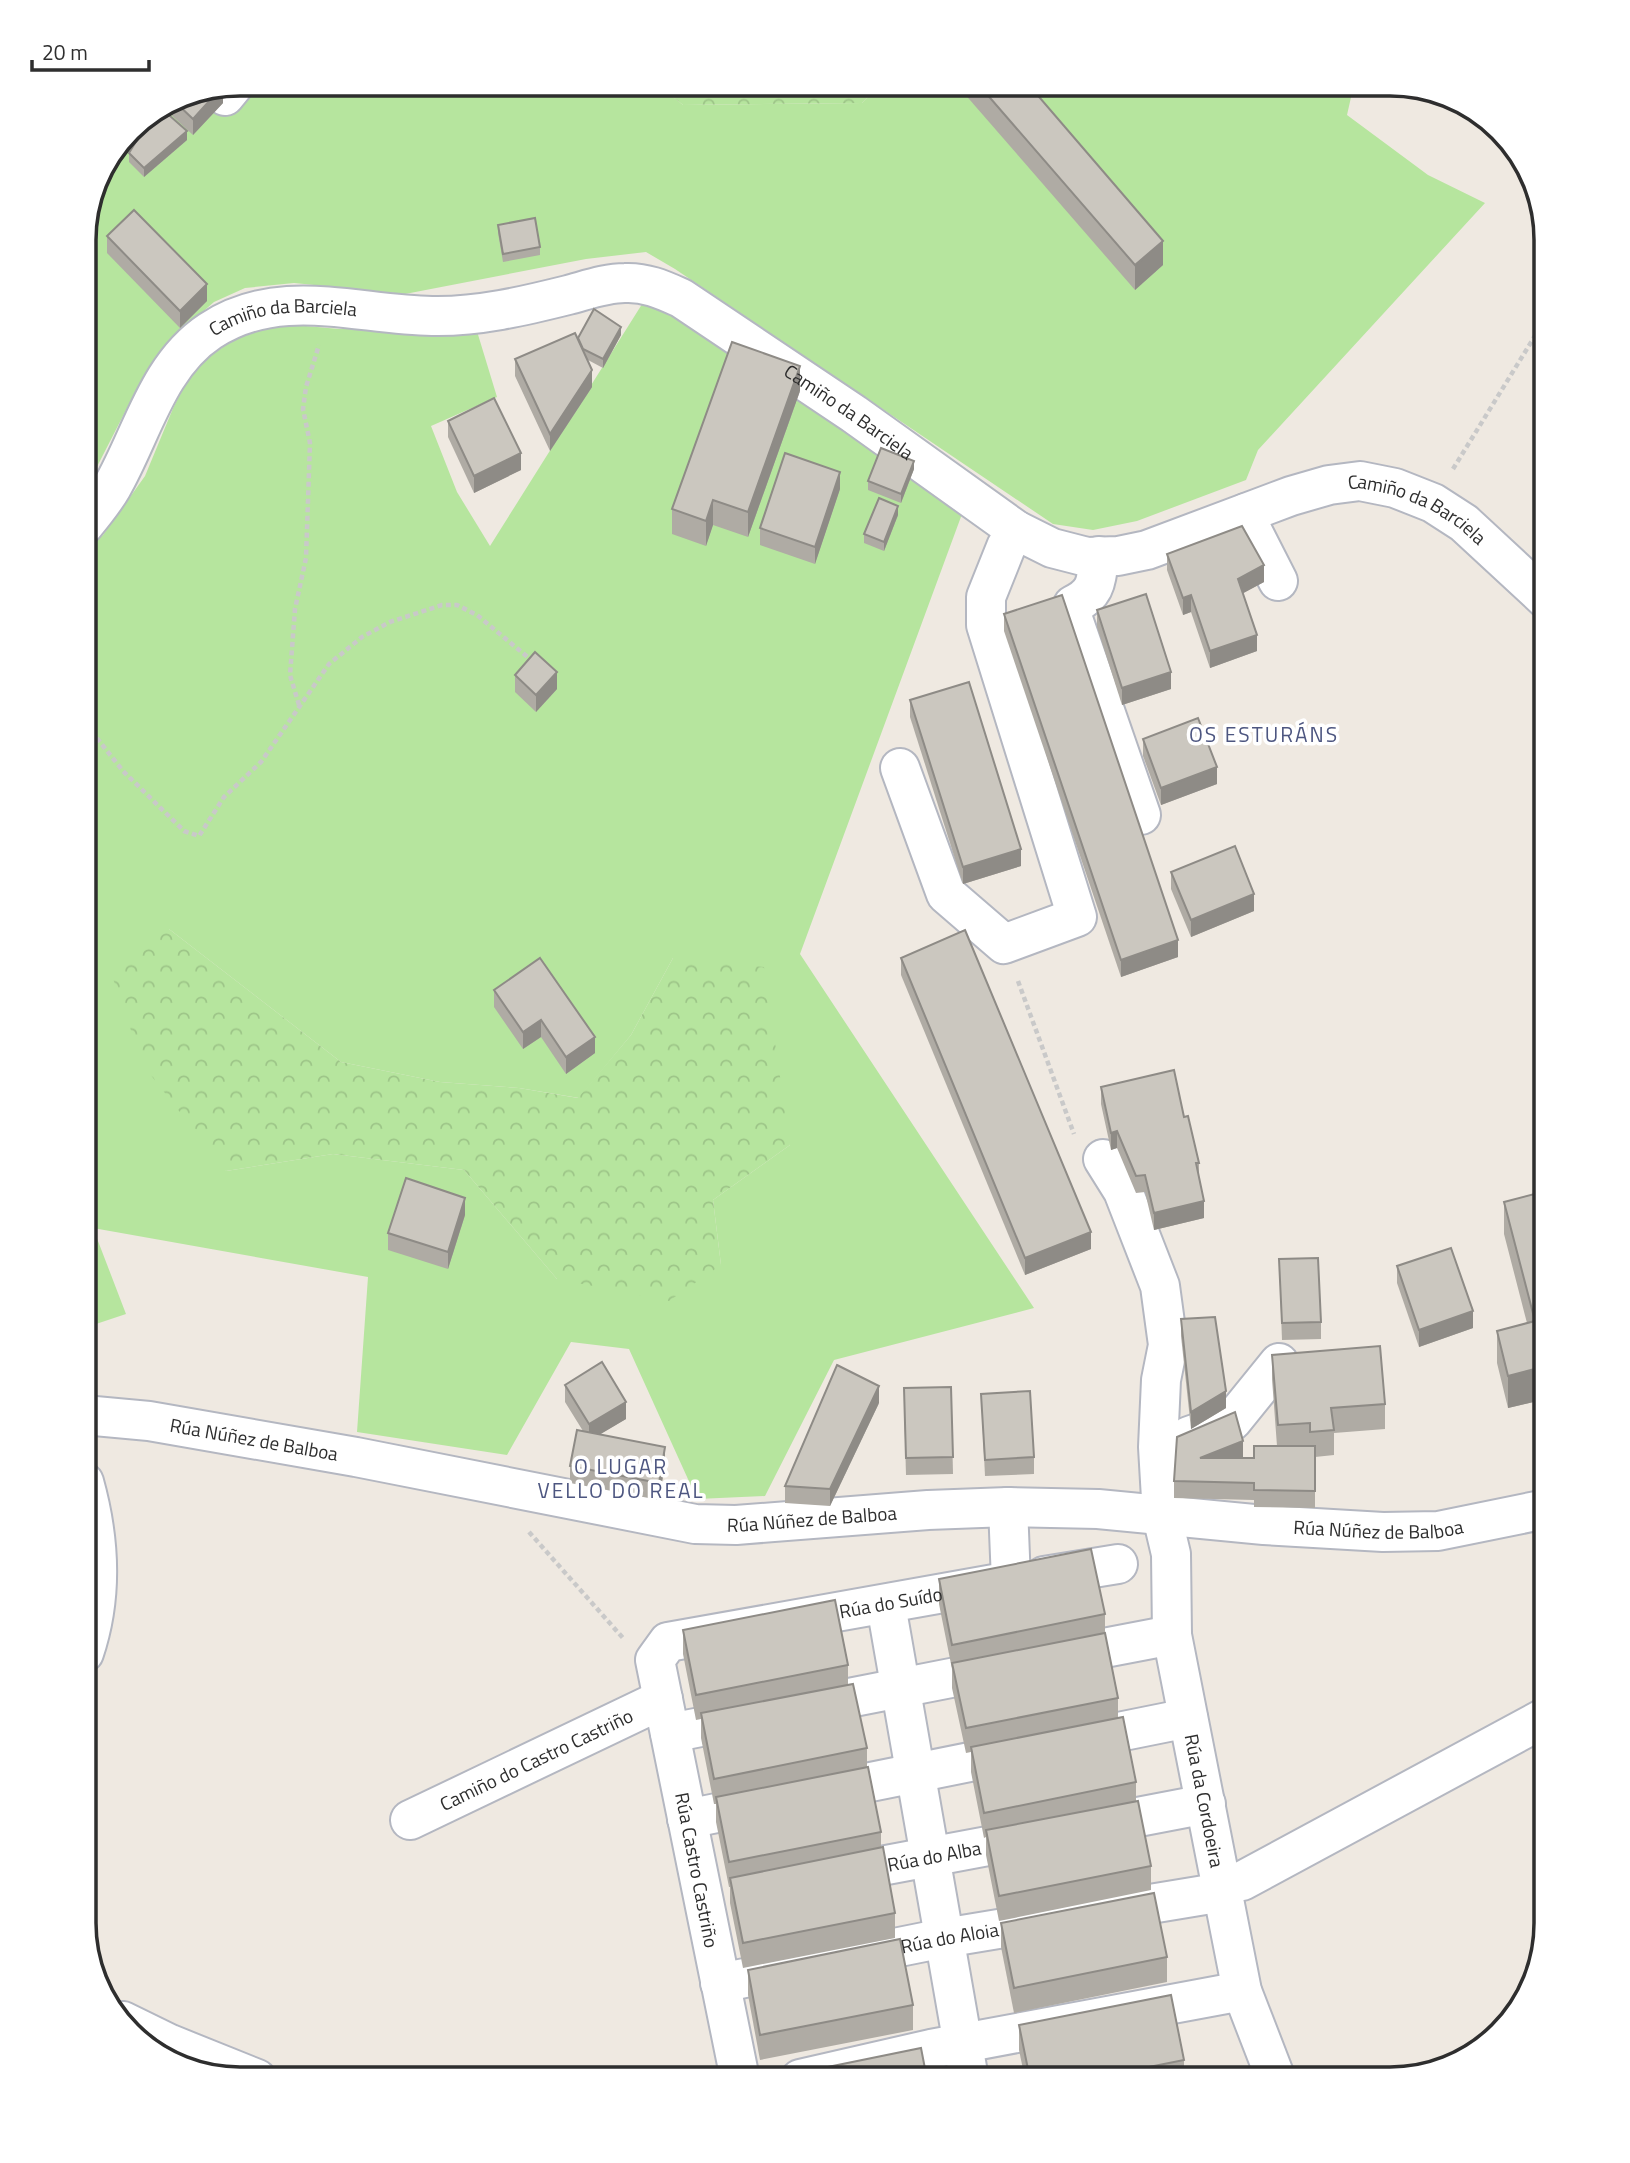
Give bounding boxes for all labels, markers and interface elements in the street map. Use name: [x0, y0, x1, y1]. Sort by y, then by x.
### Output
scale bar: [32, 28, 149, 72]
text: 20 m: [42, 36, 88, 68]
street label: Camiño da Barciela: [203, 290, 359, 343]
street label: Camiño da Barciela: [779, 356, 920, 467]
street label: Camiño da Barciela: [1346, 466, 1494, 551]
district label: OS ESTURÁNS: [1189, 718, 1339, 750]
street label: Rúa Núñez de Balboa: [168, 1410, 341, 1468]
district label: O LUGAR VELLO DO REAL: [537, 1450, 705, 1506]
street label: Rúa Núñez de Balboa: [727, 1497, 898, 1539]
street label: Rúa Núñez de Balboa: [1293, 1511, 1466, 1546]
street label: Rúa do Suído: [837, 1578, 945, 1625]
street label: Camiño do Castro Castriño: [435, 1701, 638, 1818]
street label: Rúa da Cordoeira: [1178, 1731, 1232, 1870]
street label: Rúa Castro Castriño: [668, 1790, 727, 1950]
street label: Rúa do Alba: [885, 1832, 984, 1879]
street label: Rúa do Aloia: [898, 1914, 1001, 1960]

